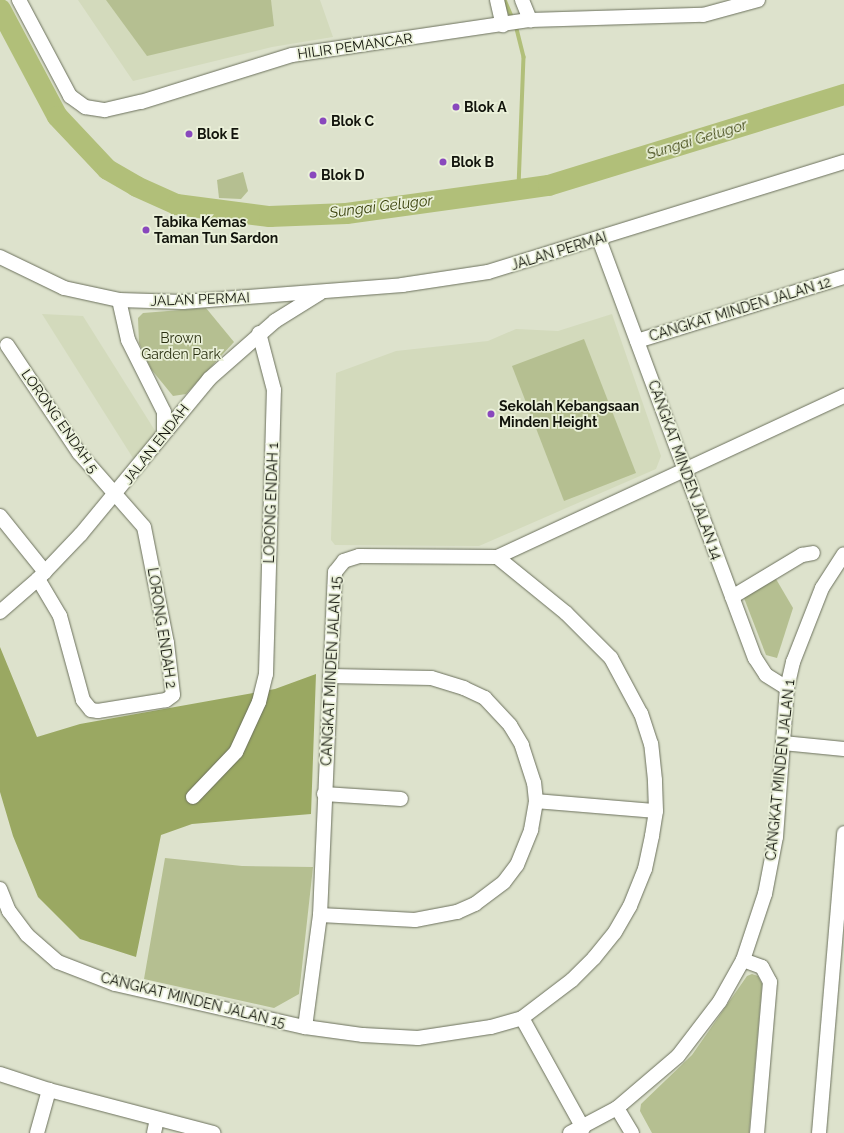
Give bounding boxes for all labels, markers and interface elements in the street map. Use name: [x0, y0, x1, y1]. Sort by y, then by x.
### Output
street label: HILIR PEMANCAR: [296, 30, 414, 62]
place label: Blok A: [464, 99, 507, 115]
marker: Blok A: [451, 102, 461, 112]
place label: Blok C: [331, 113, 374, 129]
marker: Blok C: [318, 116, 328, 126]
water label: Sungai Gelugor: [645, 116, 749, 164]
place label: Blok E: [197, 126, 239, 142]
marker: Blok E: [184, 129, 194, 139]
place label: Blok B: [451, 154, 494, 170]
marker: Blok B: [438, 157, 448, 167]
place label: Blok D: [321, 167, 365, 183]
marker: Blok D: [308, 170, 318, 180]
water label: Sungai Gelugor: [328, 192, 434, 222]
place label: Tabika Kemas Taman Tun Sardon: [154, 214, 279, 246]
marker: Tabika Kemas Taman Tun Sardon: [141, 225, 151, 235]
street label: JALAN PERMAI: [509, 228, 609, 274]
street label: CANGKAT MINDEN JALAN 12: [647, 273, 833, 345]
street label: JALAN PERMAI: [150, 289, 250, 309]
park label: Brown Garden Park: [141, 330, 221, 362]
street label: LORONG ENDAH 5: [18, 366, 102, 476]
street label: CANGKAT MINDEN JALAN 14: [645, 378, 725, 562]
place label: Sekolah Kebangsaan Minden Height: [499, 398, 639, 430]
street label: JALAN ENDAH: [120, 401, 192, 487]
marker: Sekolah Kebangsaan Minden Height: [486, 409, 496, 419]
street label: LORONG ENDAH 1: [260, 442, 282, 564]
street label: LORONG ENDAH 2: [144, 566, 180, 690]
street label: CANGKAT MINDEN JALAN 15: [318, 575, 344, 767]
street label: CANGKAT MINDEN JALAN 1: [762, 678, 798, 862]
street label: CANGKAT MINDEN JALAN 15: [99, 969, 287, 1031]

